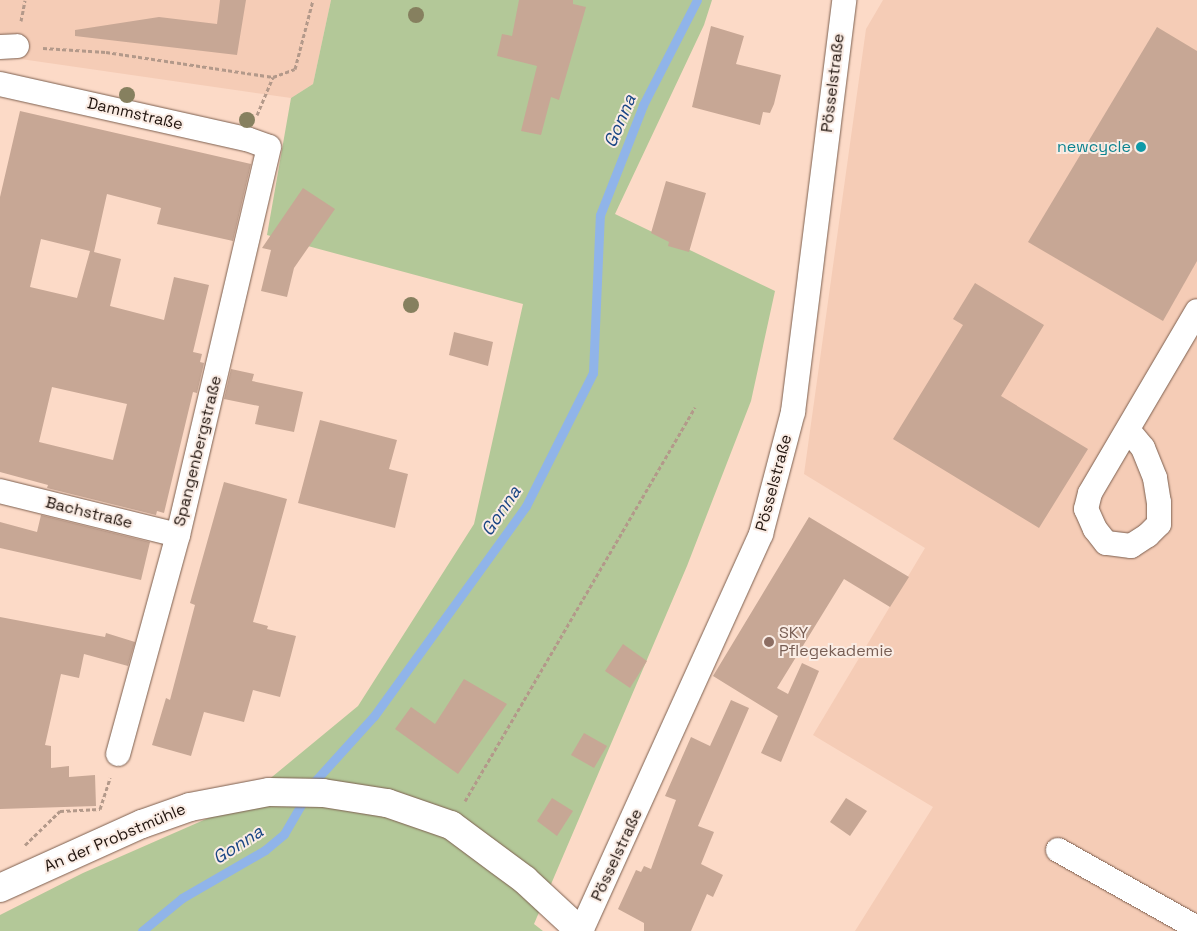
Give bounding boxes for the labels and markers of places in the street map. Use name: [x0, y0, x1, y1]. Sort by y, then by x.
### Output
place label: newcycle: [1057, 137, 1131, 157]
marker: newcycle: [1135, 141, 1147, 153]
place label: SKY Pflegekademie: [779, 623, 893, 661]
marker: SKY Pflegekademie: [763, 636, 775, 648]

